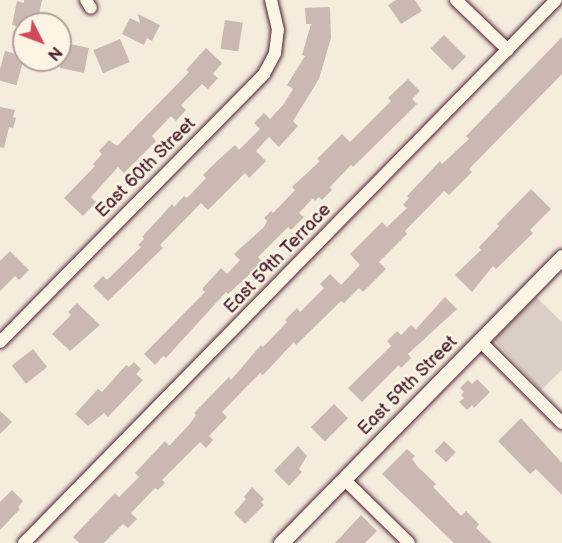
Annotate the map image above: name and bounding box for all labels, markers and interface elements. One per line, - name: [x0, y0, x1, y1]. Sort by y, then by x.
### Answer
- north arrow: [12, 12, 72, 72]
- text: N: [43, 42, 65, 64]
- street label: East 60th Street: [91, 113, 201, 223]
- street label: East 59th Terrace: [220, 199, 336, 319]
- street label: East 59th Street: [354, 332, 462, 440]

